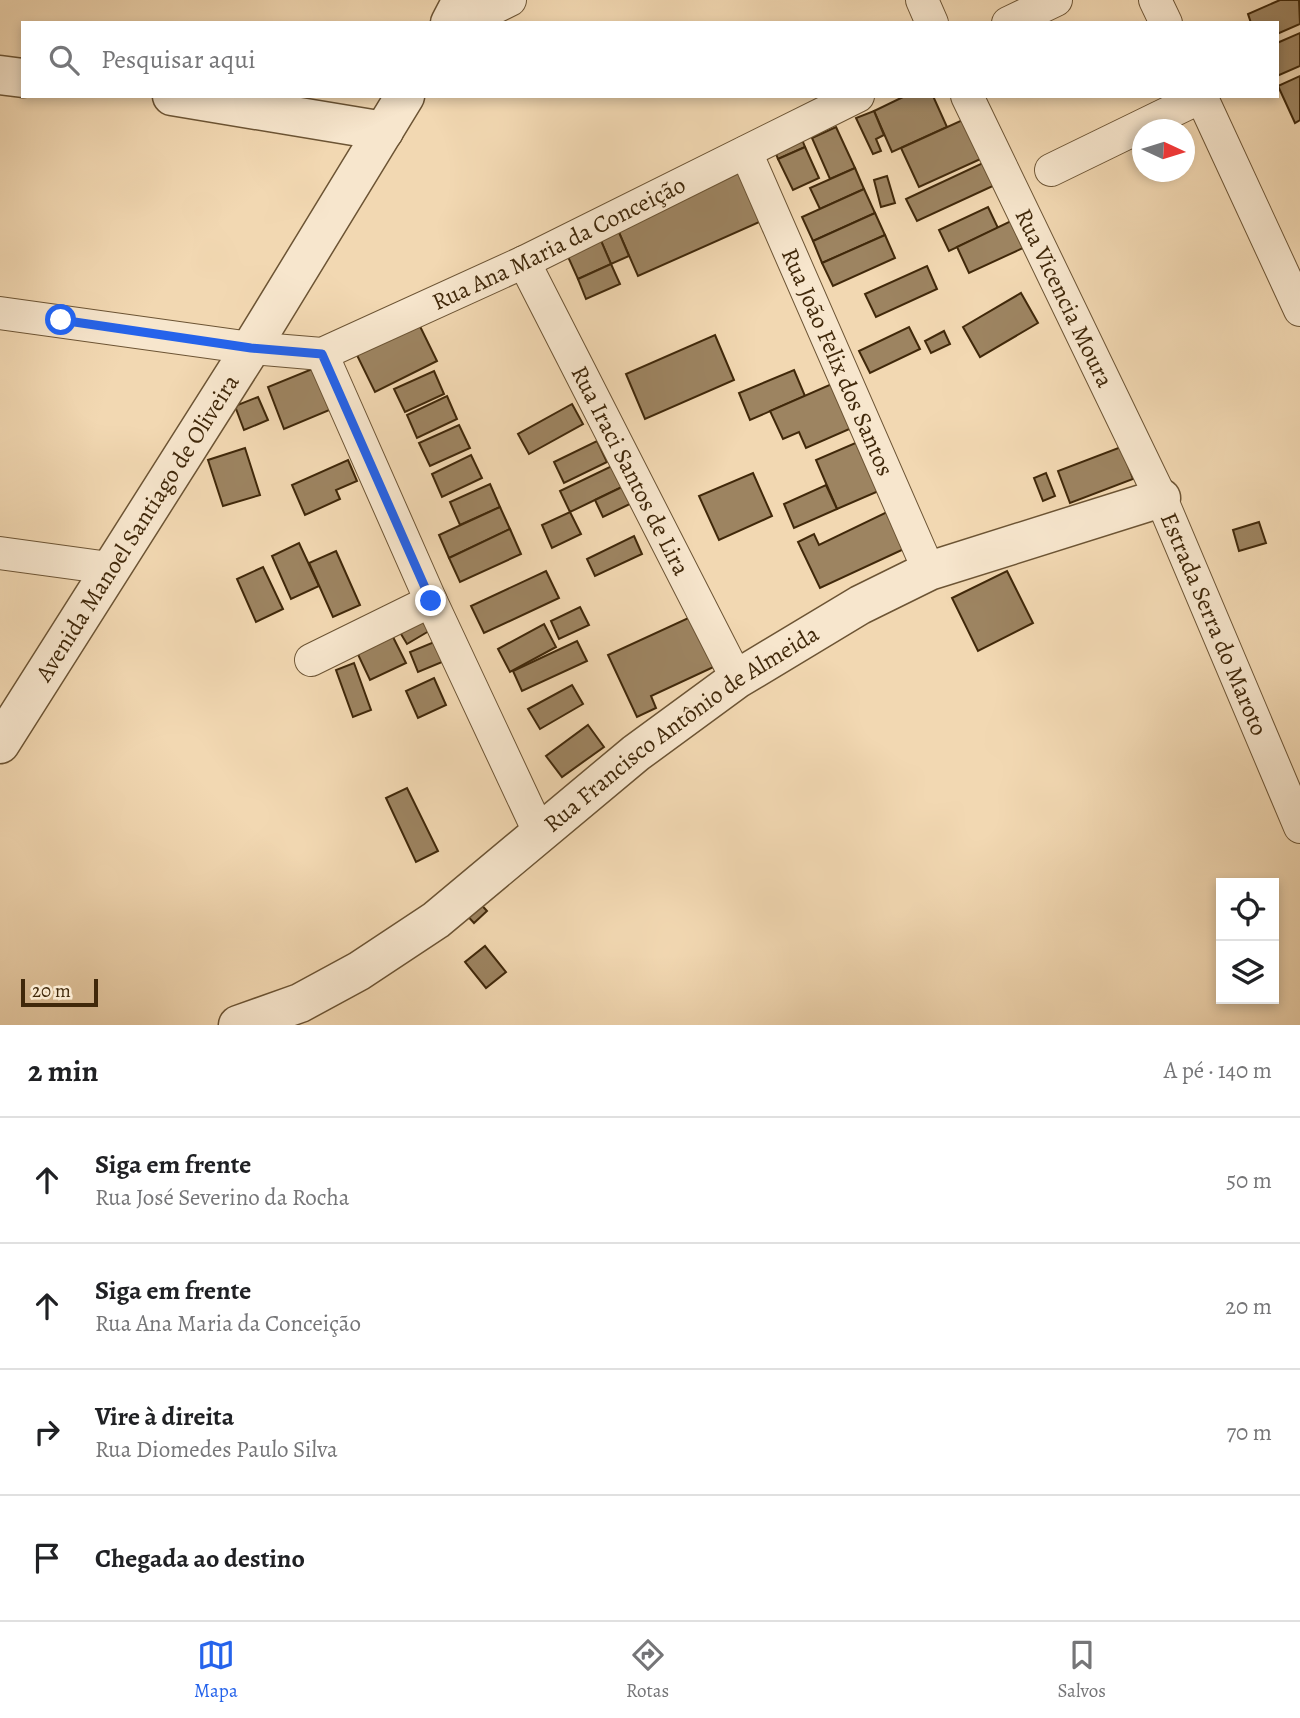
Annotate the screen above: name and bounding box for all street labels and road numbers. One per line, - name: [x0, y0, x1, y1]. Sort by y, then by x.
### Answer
- street label: Rua Ana Maria da Conceição: [427, 168, 691, 318]
- street label: Rua Vicencia Moura: [1008, 203, 1121, 393]
- street label: Rua João Felix dos Santos: [774, 243, 902, 481]
- street label: Rua Iraci Santos de Lira: [564, 360, 698, 582]
- street label: Avenida Manoel Santiago de Oliveira: [27, 367, 247, 688]
- street label: Estrada Serra do Maroto: [1153, 507, 1276, 740]
- street label: Rua Francisco Antônio de Almeida: [537, 617, 826, 839]

